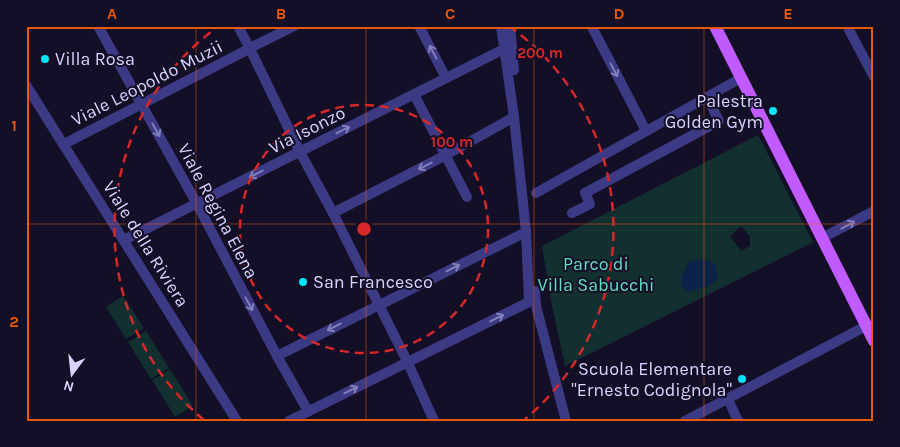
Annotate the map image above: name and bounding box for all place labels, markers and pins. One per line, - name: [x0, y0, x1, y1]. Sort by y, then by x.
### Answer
- place label: Villa Rosa: [55, 48, 135, 70]
- marker: Villa Rosa: [39, 53, 51, 65]
- place label: Palestra Golden Gym: [665, 90, 763, 133]
- marker: Palestra Golden Gym: [767, 105, 779, 117]
- centre of rings: [355, 220, 373, 238]
- place label: San Francesco: [313, 271, 433, 293]
- marker: San Francesco: [297, 276, 309, 288]
- place label: Scuola Elementare "Ernesto Codignola": [571, 358, 732, 401]
- marker: Scuola Elementare "Ernesto Codignola": [736, 373, 748, 385]

